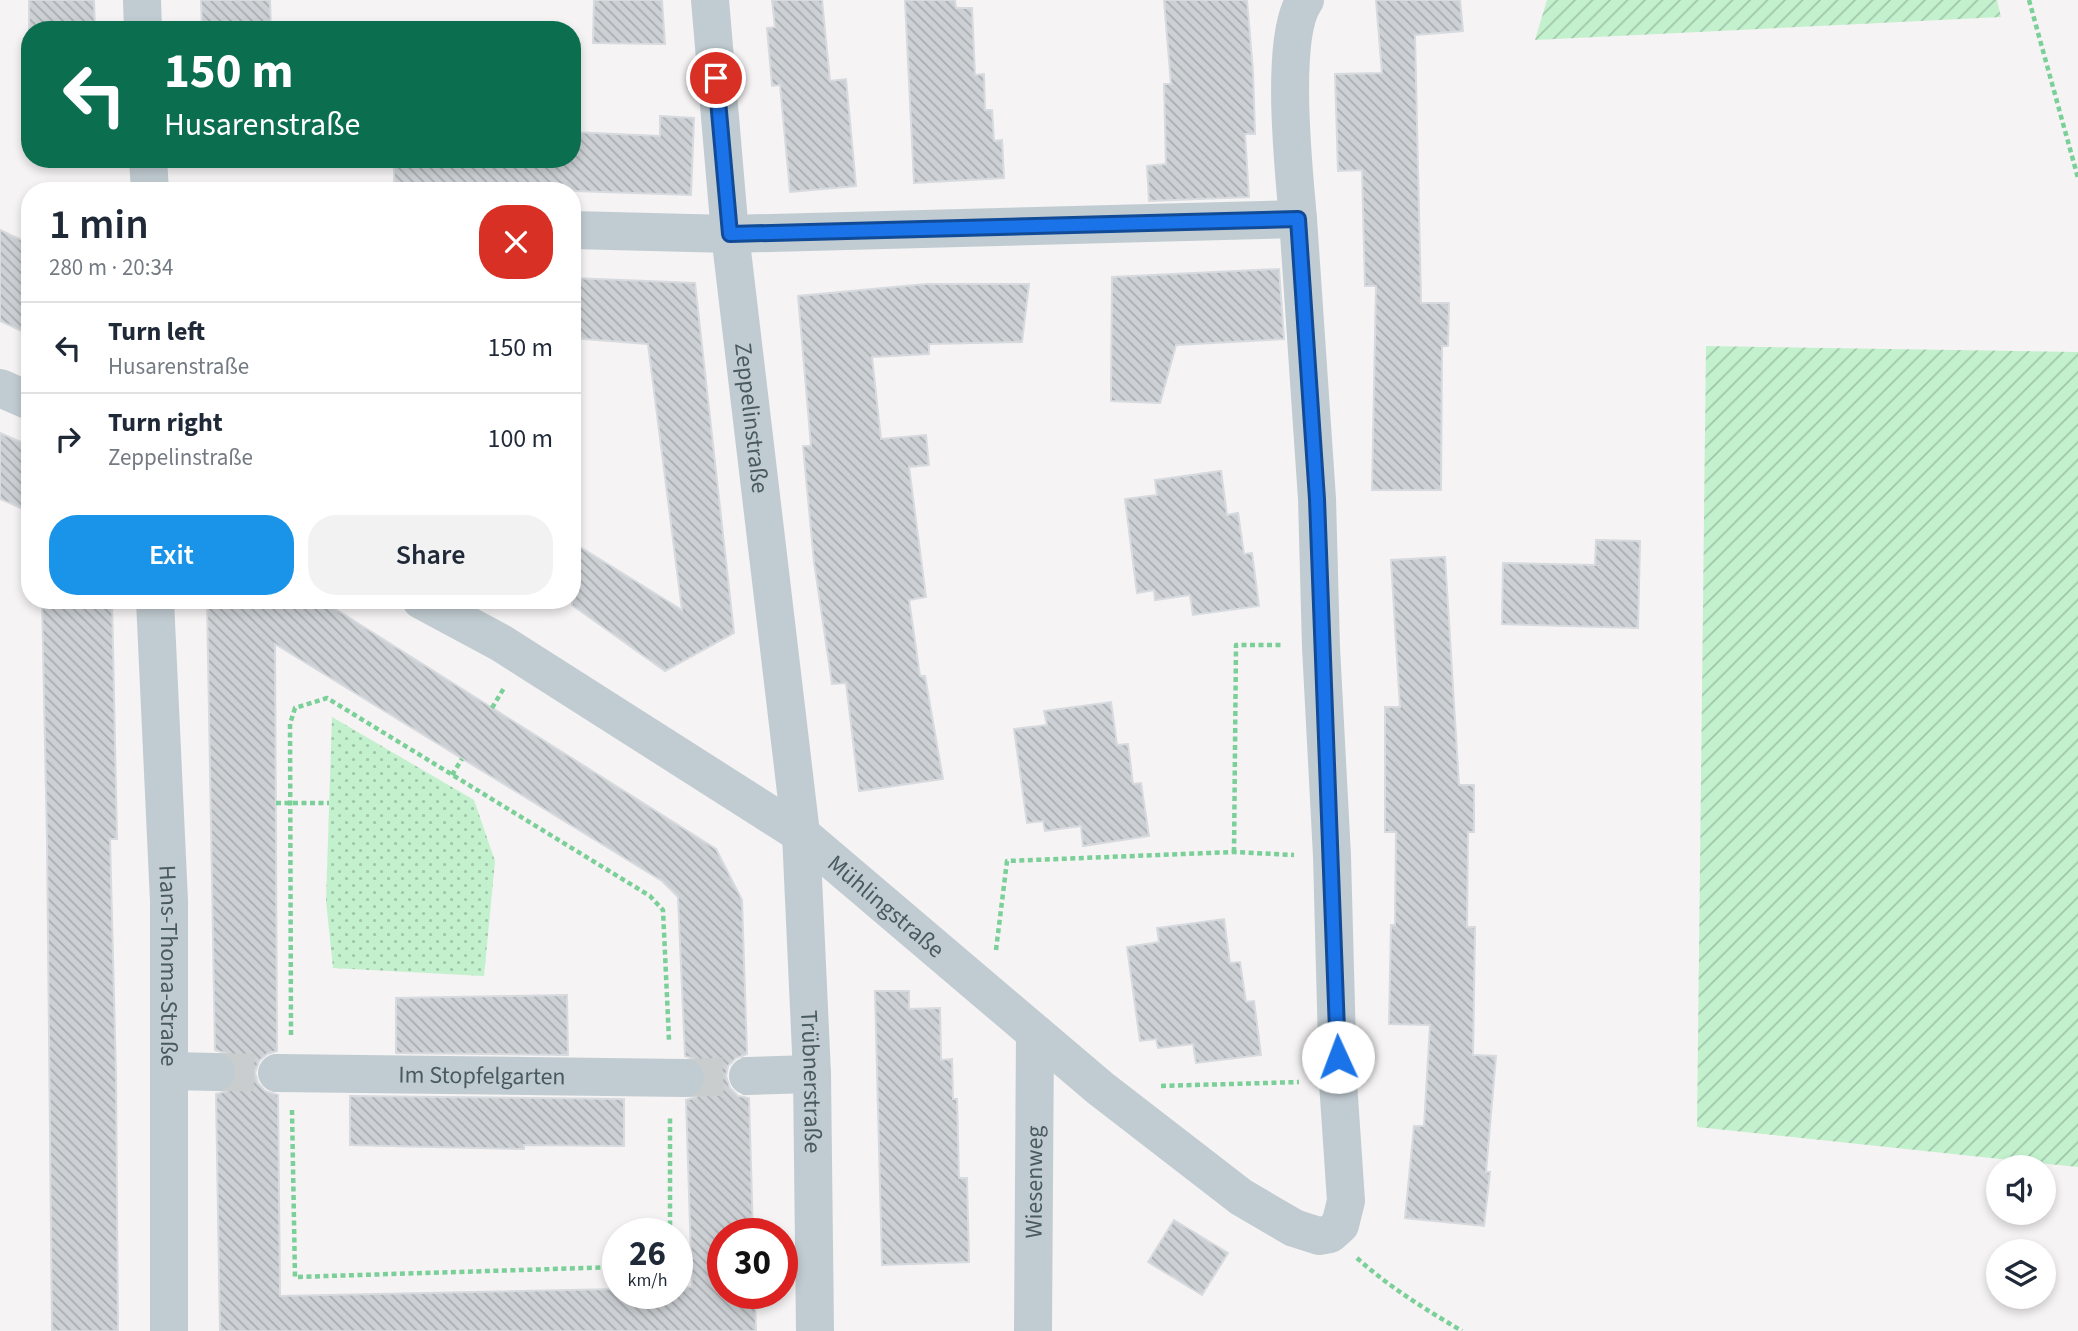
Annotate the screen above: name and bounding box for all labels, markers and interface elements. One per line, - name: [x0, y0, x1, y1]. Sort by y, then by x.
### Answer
- text: 150 m: [164, 37, 293, 107]
- pin: [686, 48, 746, 108]
- icon: left: [49, 49, 140, 140]
- icon: arrive: [697, 59, 735, 97]
- text: Husarenstraße: [164, 102, 360, 148]
- text: 1 min: [49, 195, 149, 255]
- button: close: [479, 205, 553, 279]
- text: 280 m · 20:34: [49, 251, 173, 284]
- text: Turn left: [108, 313, 205, 350]
- icon: left: [49, 329, 87, 367]
- text: 150 m: [487, 329, 553, 366]
- street label: Zeppelinstraße: [725, 341, 778, 495]
- text: Husarenstraße: [108, 350, 249, 383]
- text: Turn right: [108, 404, 223, 441]
- icon: right: [49, 420, 87, 458]
- text: 100 m: [487, 420, 553, 457]
- text: Zeppelinstraße: [108, 441, 253, 474]
- button: Exit: [49, 515, 294, 595]
- button: Share: [308, 515, 553, 595]
- street label: Mühlingstraße: [820, 846, 952, 966]
- street label: Hans-Thoma-Straße: [150, 864, 187, 1066]
- street label: Trübnerstraße: [792, 1009, 830, 1153]
- position arrow: [1301, 1020, 1375, 1094]
- street label: Im Stopfelgarten: [398, 1057, 566, 1094]
- street label: Wiesenweg: [1016, 1126, 1052, 1238]
- map controls: [1986, 1155, 2056, 1309]
- button: sound: [1986, 1155, 2056, 1225]
- speed limit sign: 30: [707, 1218, 798, 1309]
- text: 26: [629, 1229, 666, 1279]
- button: layers: [1986, 1239, 2056, 1309]
- text: km/h: [628, 1268, 667, 1293]

